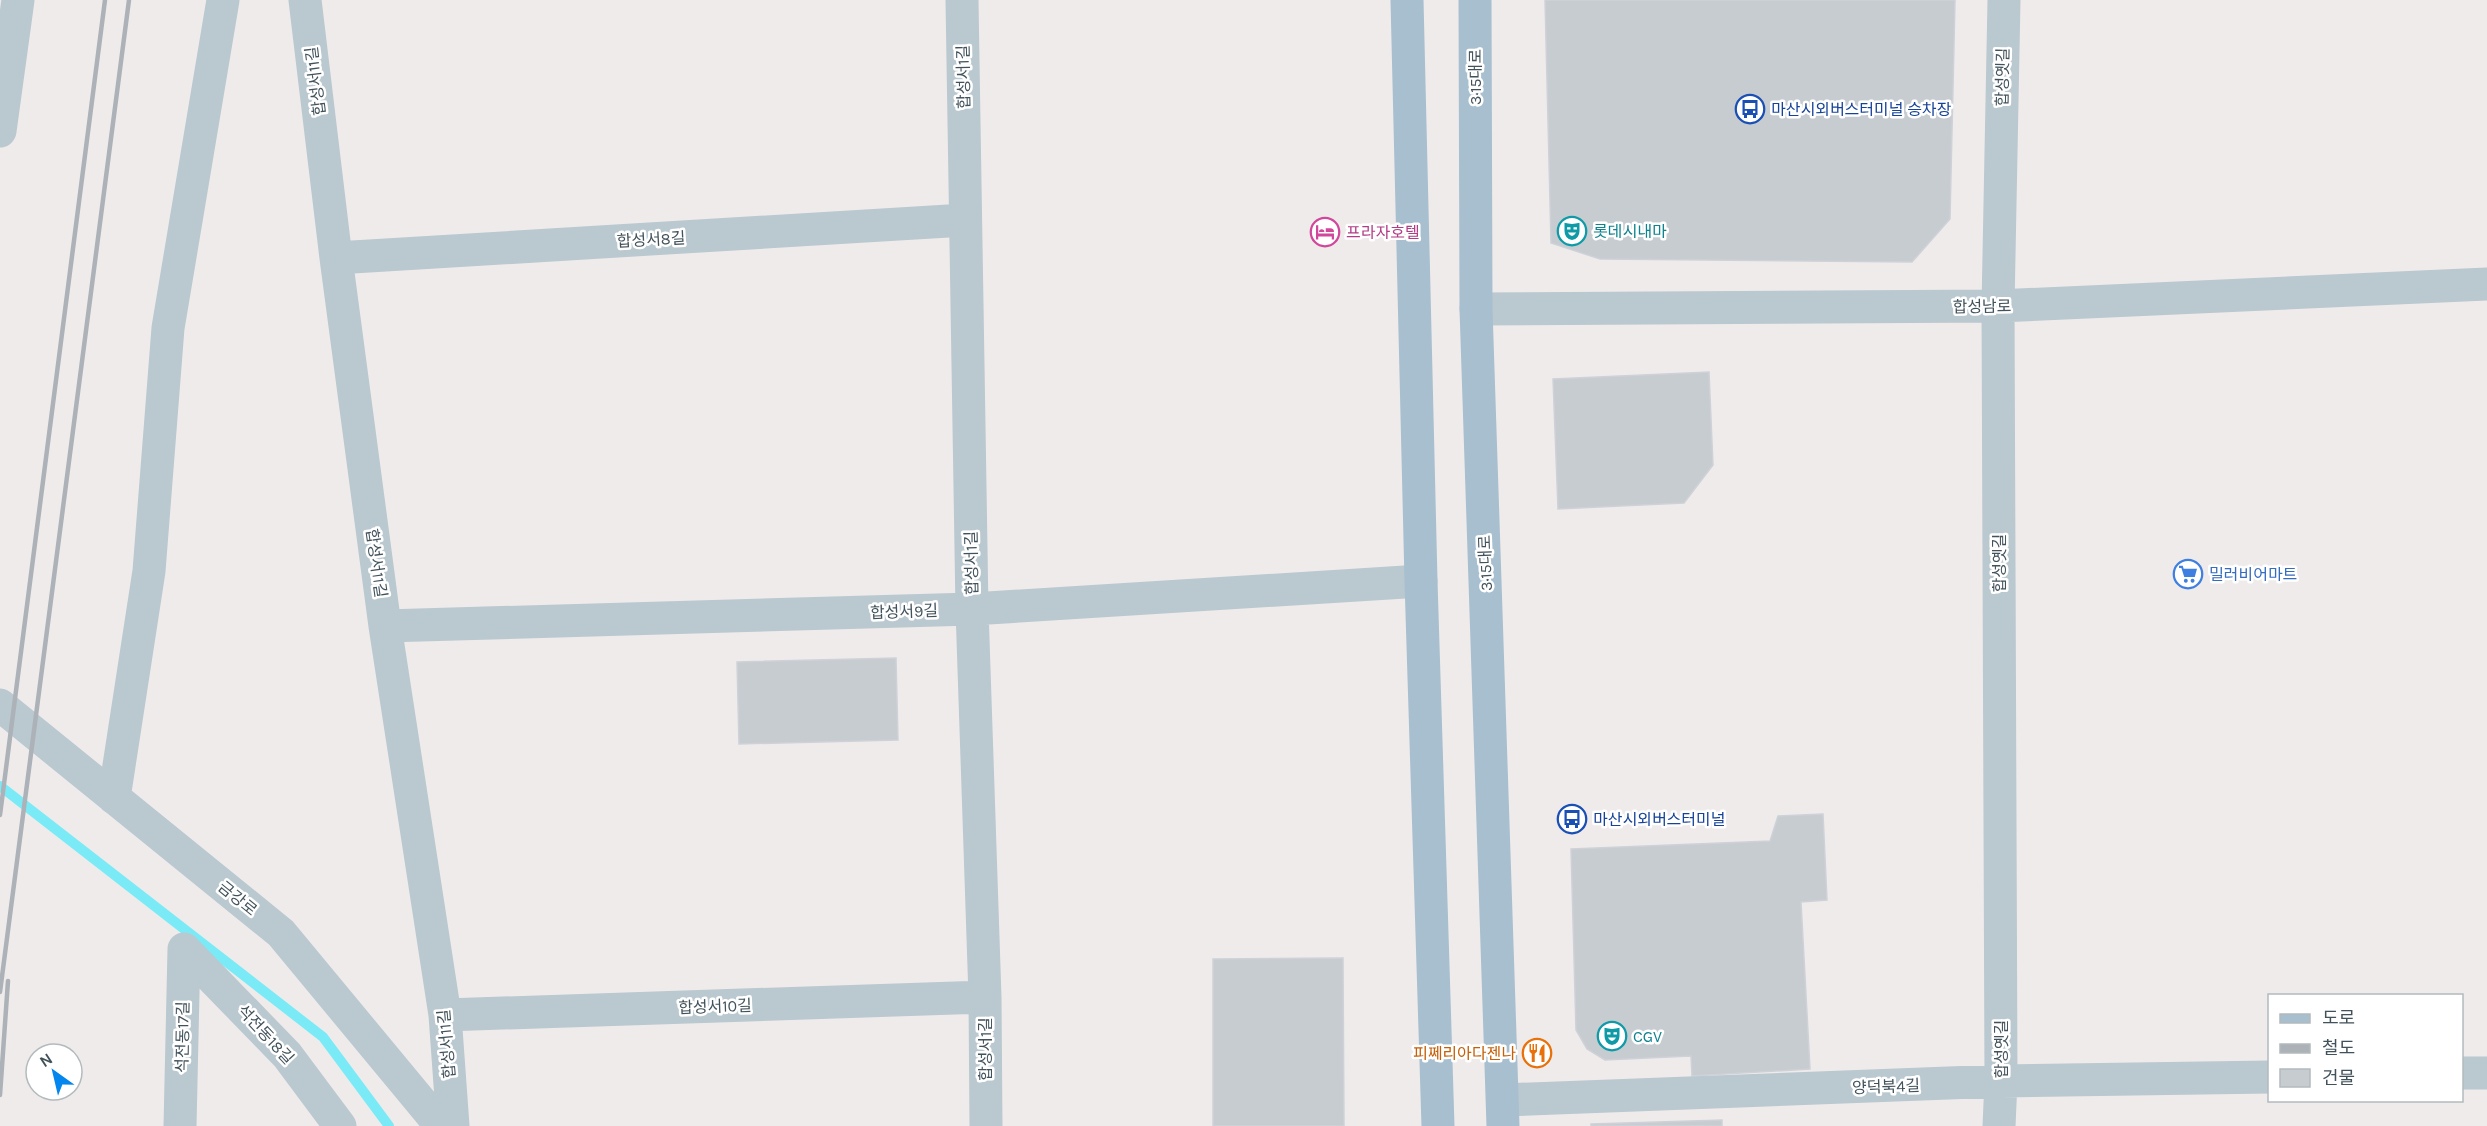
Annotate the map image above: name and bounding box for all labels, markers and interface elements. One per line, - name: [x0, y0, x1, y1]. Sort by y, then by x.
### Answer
- street label: 합성서11길: [302, 45, 329, 117]
- street label: 합성서1길: [953, 45, 974, 109]
- street label: 합성옛길: [1992, 47, 2013, 107]
- street label: 3·15대로: [1466, 49, 1485, 105]
- bus stop icon: 마산시외버스터미널 승차장: [1734, 93, 1766, 125]
- place label: 마산시외버스터미널 승차장: [1771, 100, 1952, 119]
- theatre icon: 롯데시내마: [1556, 215, 1588, 247]
- hotel icon: 프라자호텔: [1309, 216, 1341, 248]
- place label: 롯데시내마: [1593, 222, 1667, 241]
- place label: 프라자호텔: [1346, 223, 1420, 242]
- street label: 합성서8길: [616, 228, 686, 251]
- street label: 합성남로: [1952, 296, 2012, 317]
- street label: 합성서11길: [362, 527, 391, 599]
- street label: 합성서1길: [961, 531, 982, 595]
- street label: 3·15대로: [1475, 534, 1496, 591]
- street label: 합성옛길: [1990, 534, 2009, 592]
- supermarket icon: 밀러비어마트: [2172, 558, 2204, 590]
- place label: 밀러비어마트: [2209, 565, 2297, 584]
- street label: 합성서9길: [870, 601, 938, 622]
- bus stop icon: 마산시외버스터미널: [1556, 803, 1588, 835]
- place label: 마산시외버스터미널: [1593, 810, 1725, 829]
- street label: 금강로: [215, 877, 261, 920]
- legend: [2268, 994, 2463, 1102]
- street label: 합성서10길: [678, 996, 752, 1017]
- street label: 석전동17길: [172, 1001, 193, 1073]
- street label: 석전동18길: [233, 1001, 298, 1068]
- text: 도로: [2322, 1007, 2355, 1029]
- street label: 합성서11길: [434, 1009, 459, 1079]
- street label: 합성서1길: [976, 1017, 995, 1081]
- theatre icon: CGV: [1596, 1020, 1628, 1052]
- street label: 합성옛길: [1992, 1020, 2011, 1078]
- place label: CGV: [1633, 1027, 1662, 1046]
- restaurant icon: 피쩨리아다젠나: [1521, 1037, 1553, 1069]
- text: 철도: [2322, 1037, 2355, 1059]
- north arrow: [24, 1042, 84, 1102]
- place label: 피쩨리아다젠나: [1413, 1044, 1516, 1063]
- text: N: [36, 1049, 56, 1071]
- text: 건물: [2322, 1067, 2355, 1089]
- street label: 양덕북4길: [1852, 1076, 1920, 1097]

